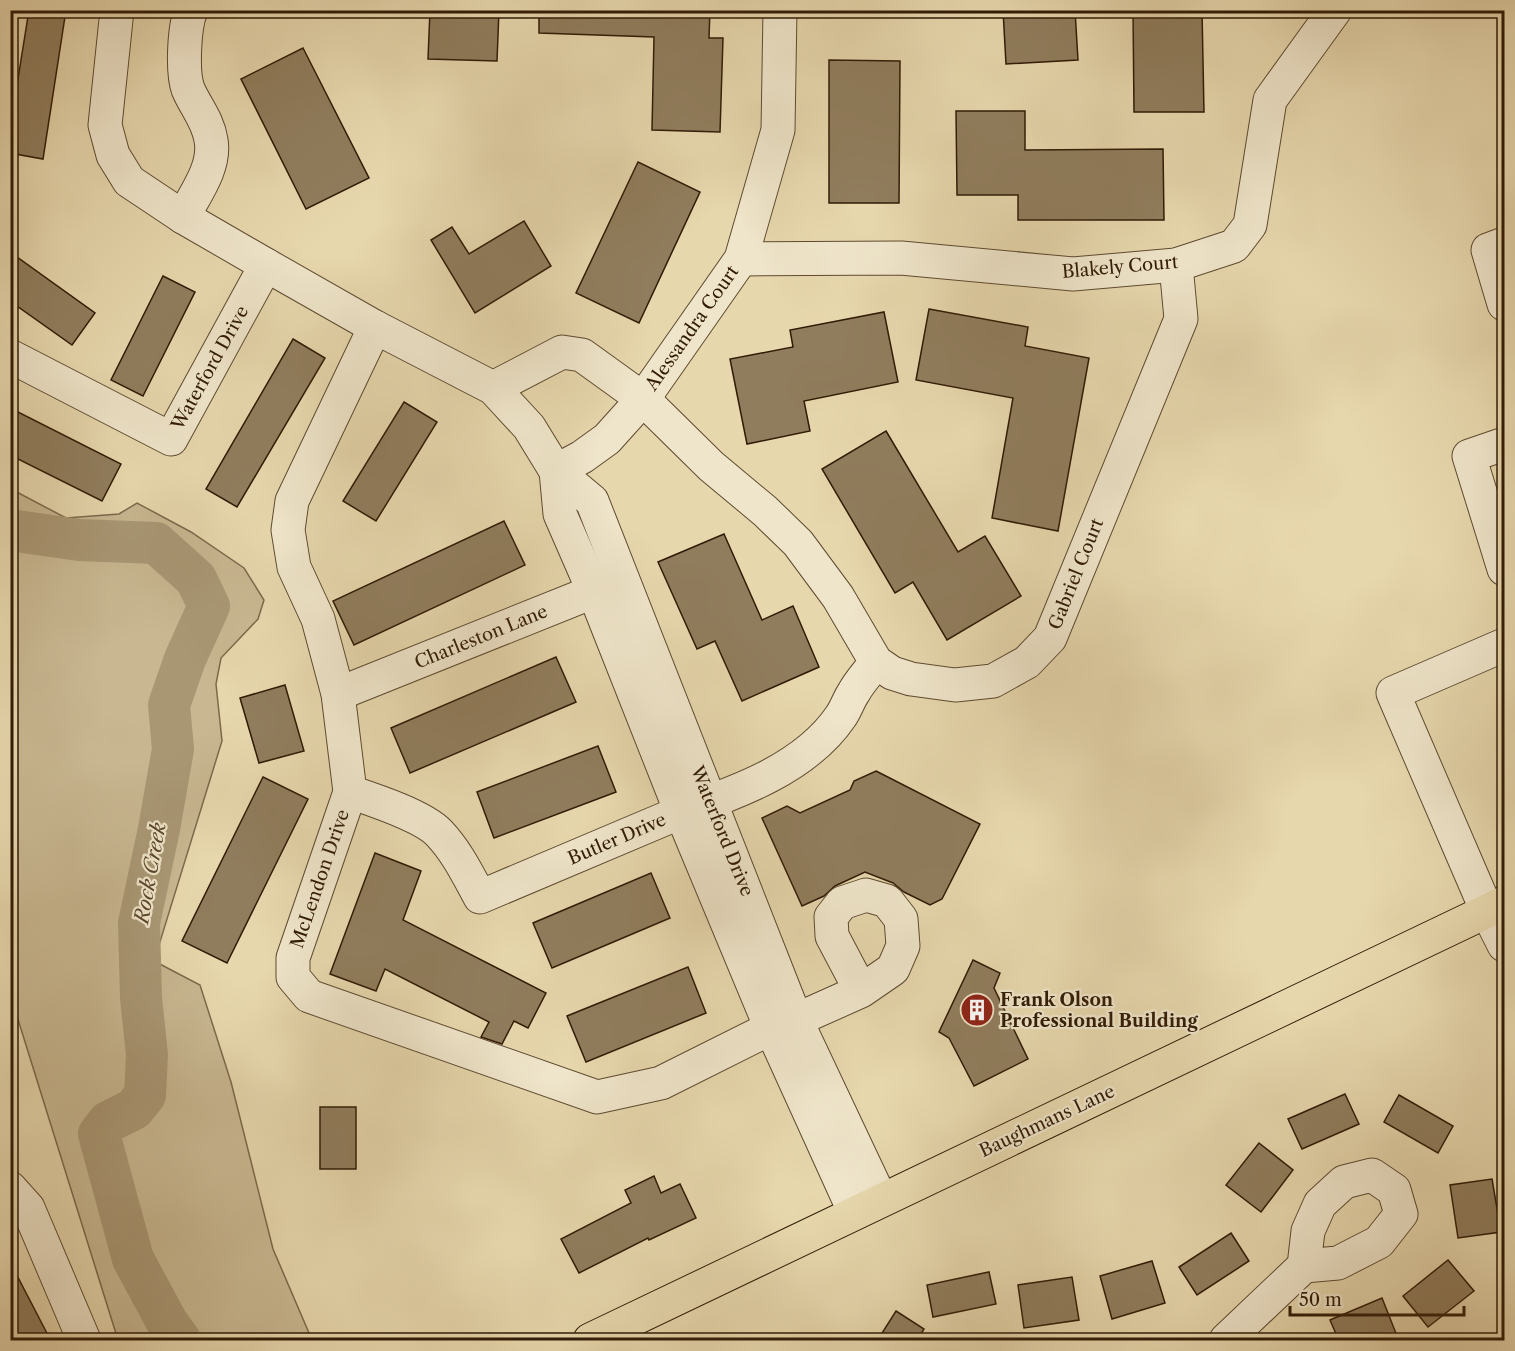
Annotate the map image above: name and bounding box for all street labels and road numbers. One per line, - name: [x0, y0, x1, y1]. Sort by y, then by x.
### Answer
- street label: Blakely Court: [1061, 251, 1180, 283]
- street label: Alessandra Court: [640, 261, 744, 396]
- street label: Waterford Drive: [166, 302, 253, 435]
- street label: Gabriel Court: [1044, 515, 1109, 633]
- street label: Charleston Lane: [411, 600, 551, 674]
- street label: Waterford Drive: [685, 762, 758, 899]
- street label: McLendon Drive: [286, 807, 354, 951]
- street label: Butler Drive: [565, 809, 669, 869]
- street label: Baughmans Lane: [976, 1080, 1118, 1162]

